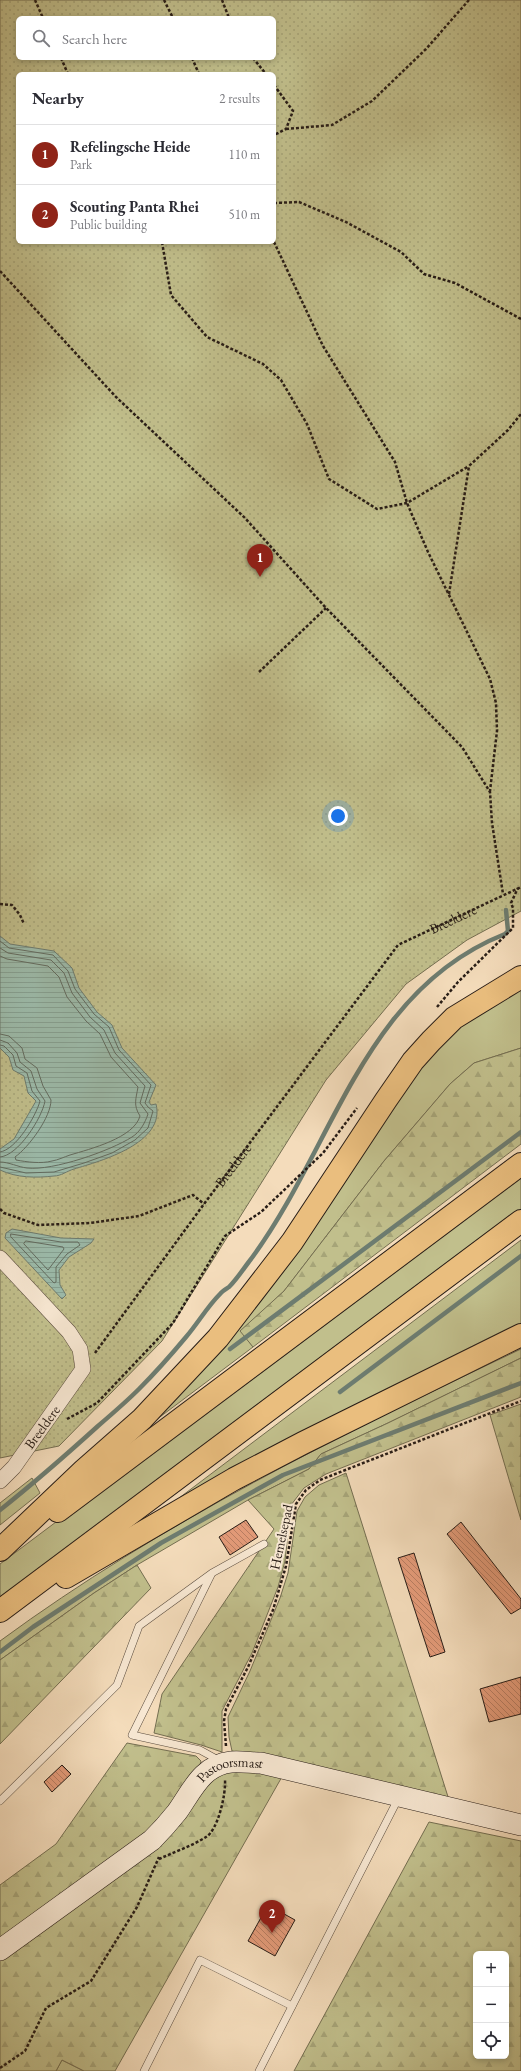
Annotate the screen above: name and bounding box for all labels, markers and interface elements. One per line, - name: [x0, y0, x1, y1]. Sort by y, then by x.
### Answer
- search box: [16, 16, 276, 60]
- icon: search: [30, 27, 52, 49]
- text: Search here: [62, 29, 127, 48]
- text: Nearby: [32, 87, 84, 109]
- text: 2 results: [219, 90, 260, 107]
- text: Refelingsche Heide: [70, 137, 190, 156]
- text: 1: [42, 146, 48, 163]
- text: 110 m: [229, 146, 260, 163]
- text: Park: [70, 156, 92, 173]
- text: Scouting Panta Rhei: [70, 197, 199, 216]
- text: 2: [42, 206, 48, 223]
- text: 510 m: [229, 206, 260, 223]
- text: Public building: [70, 216, 147, 233]
- pin: 1: [247, 544, 273, 577]
- your location: [328, 806, 348, 826]
- street label: Breeldere: [427, 900, 480, 938]
- street label: Breeldere: [211, 1140, 255, 1191]
- street label: Breeldere: [20, 1401, 64, 1452]
- street label: Hemelsepad: [265, 1502, 297, 1571]
- street label: Pastoorsmast: [192, 1753, 266, 1786]
- pin: 2: [259, 1900, 285, 1933]
- map controls: [473, 1951, 509, 2059]
- button: +: [473, 1951, 509, 1987]
- button: −: [473, 1987, 509, 2023]
- button: locate: [473, 2023, 509, 2059]

